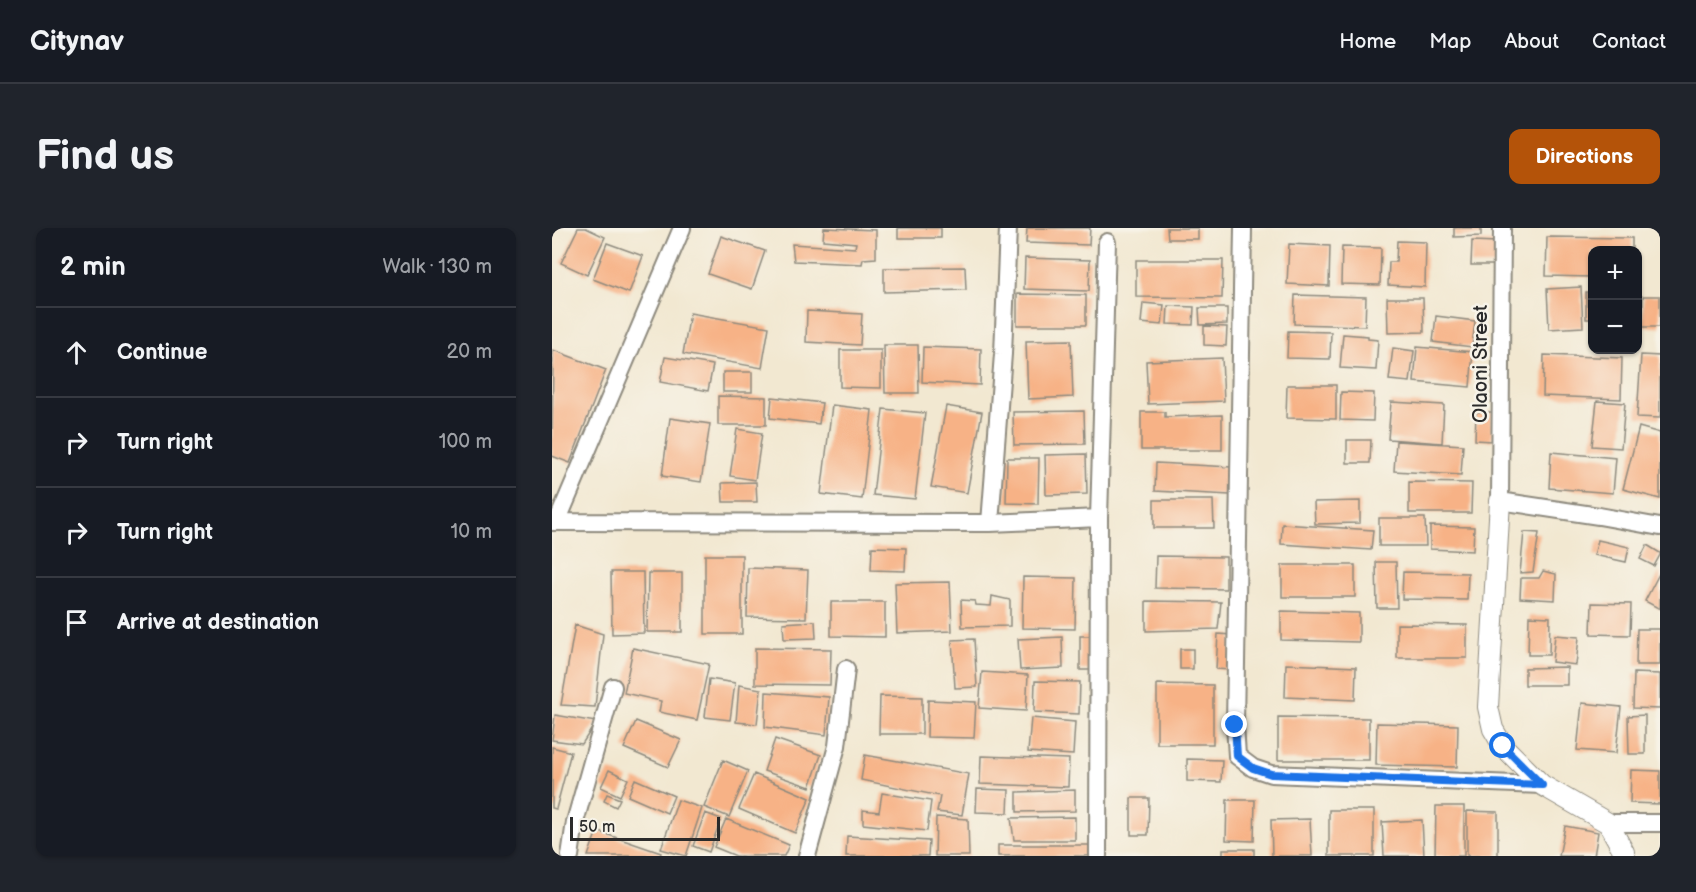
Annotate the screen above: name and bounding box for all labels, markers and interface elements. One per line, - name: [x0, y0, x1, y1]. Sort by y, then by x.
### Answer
- text: Citynav: [30, 25, 124, 58]
- text: Home: [1339, 29, 1396, 54]
- text: Map: [1429, 29, 1471, 54]
- text: About: [1504, 29, 1559, 54]
- text: Contact: [1592, 29, 1666, 54]
- button: Directions: [1509, 129, 1660, 184]
- text: Find us: [36, 131, 174, 182]
- map controls: [1588, 246, 1642, 354]
- button: +: [1588, 246, 1642, 300]
- text: 2 min: [60, 252, 126, 283]
- text: Walk · 130 m: [383, 255, 492, 279]
- button: −: [1588, 300, 1642, 354]
- street label: Olaoni Street: [1469, 305, 1493, 423]
- icon: ahead: [60, 336, 93, 369]
- text: Continue: [117, 339, 207, 366]
- text: 20 m: [447, 340, 492, 364]
- icon: right: [60, 426, 93, 459]
- text: Turn right: [117, 429, 213, 456]
- text: 100 m: [439, 430, 492, 454]
- icon: right: [60, 516, 93, 549]
- text: Turn right: [117, 519, 213, 546]
- text: 10 m: [451, 520, 492, 544]
- icon: arrive: [60, 606, 93, 639]
- text: Arrive at destination: [117, 609, 319, 636]
- route end: [1221, 711, 1247, 737]
- route start: [1489, 732, 1515, 758]
- scale bar: [570, 814, 720, 842]
- text: 50 m: [579, 818, 615, 837]

